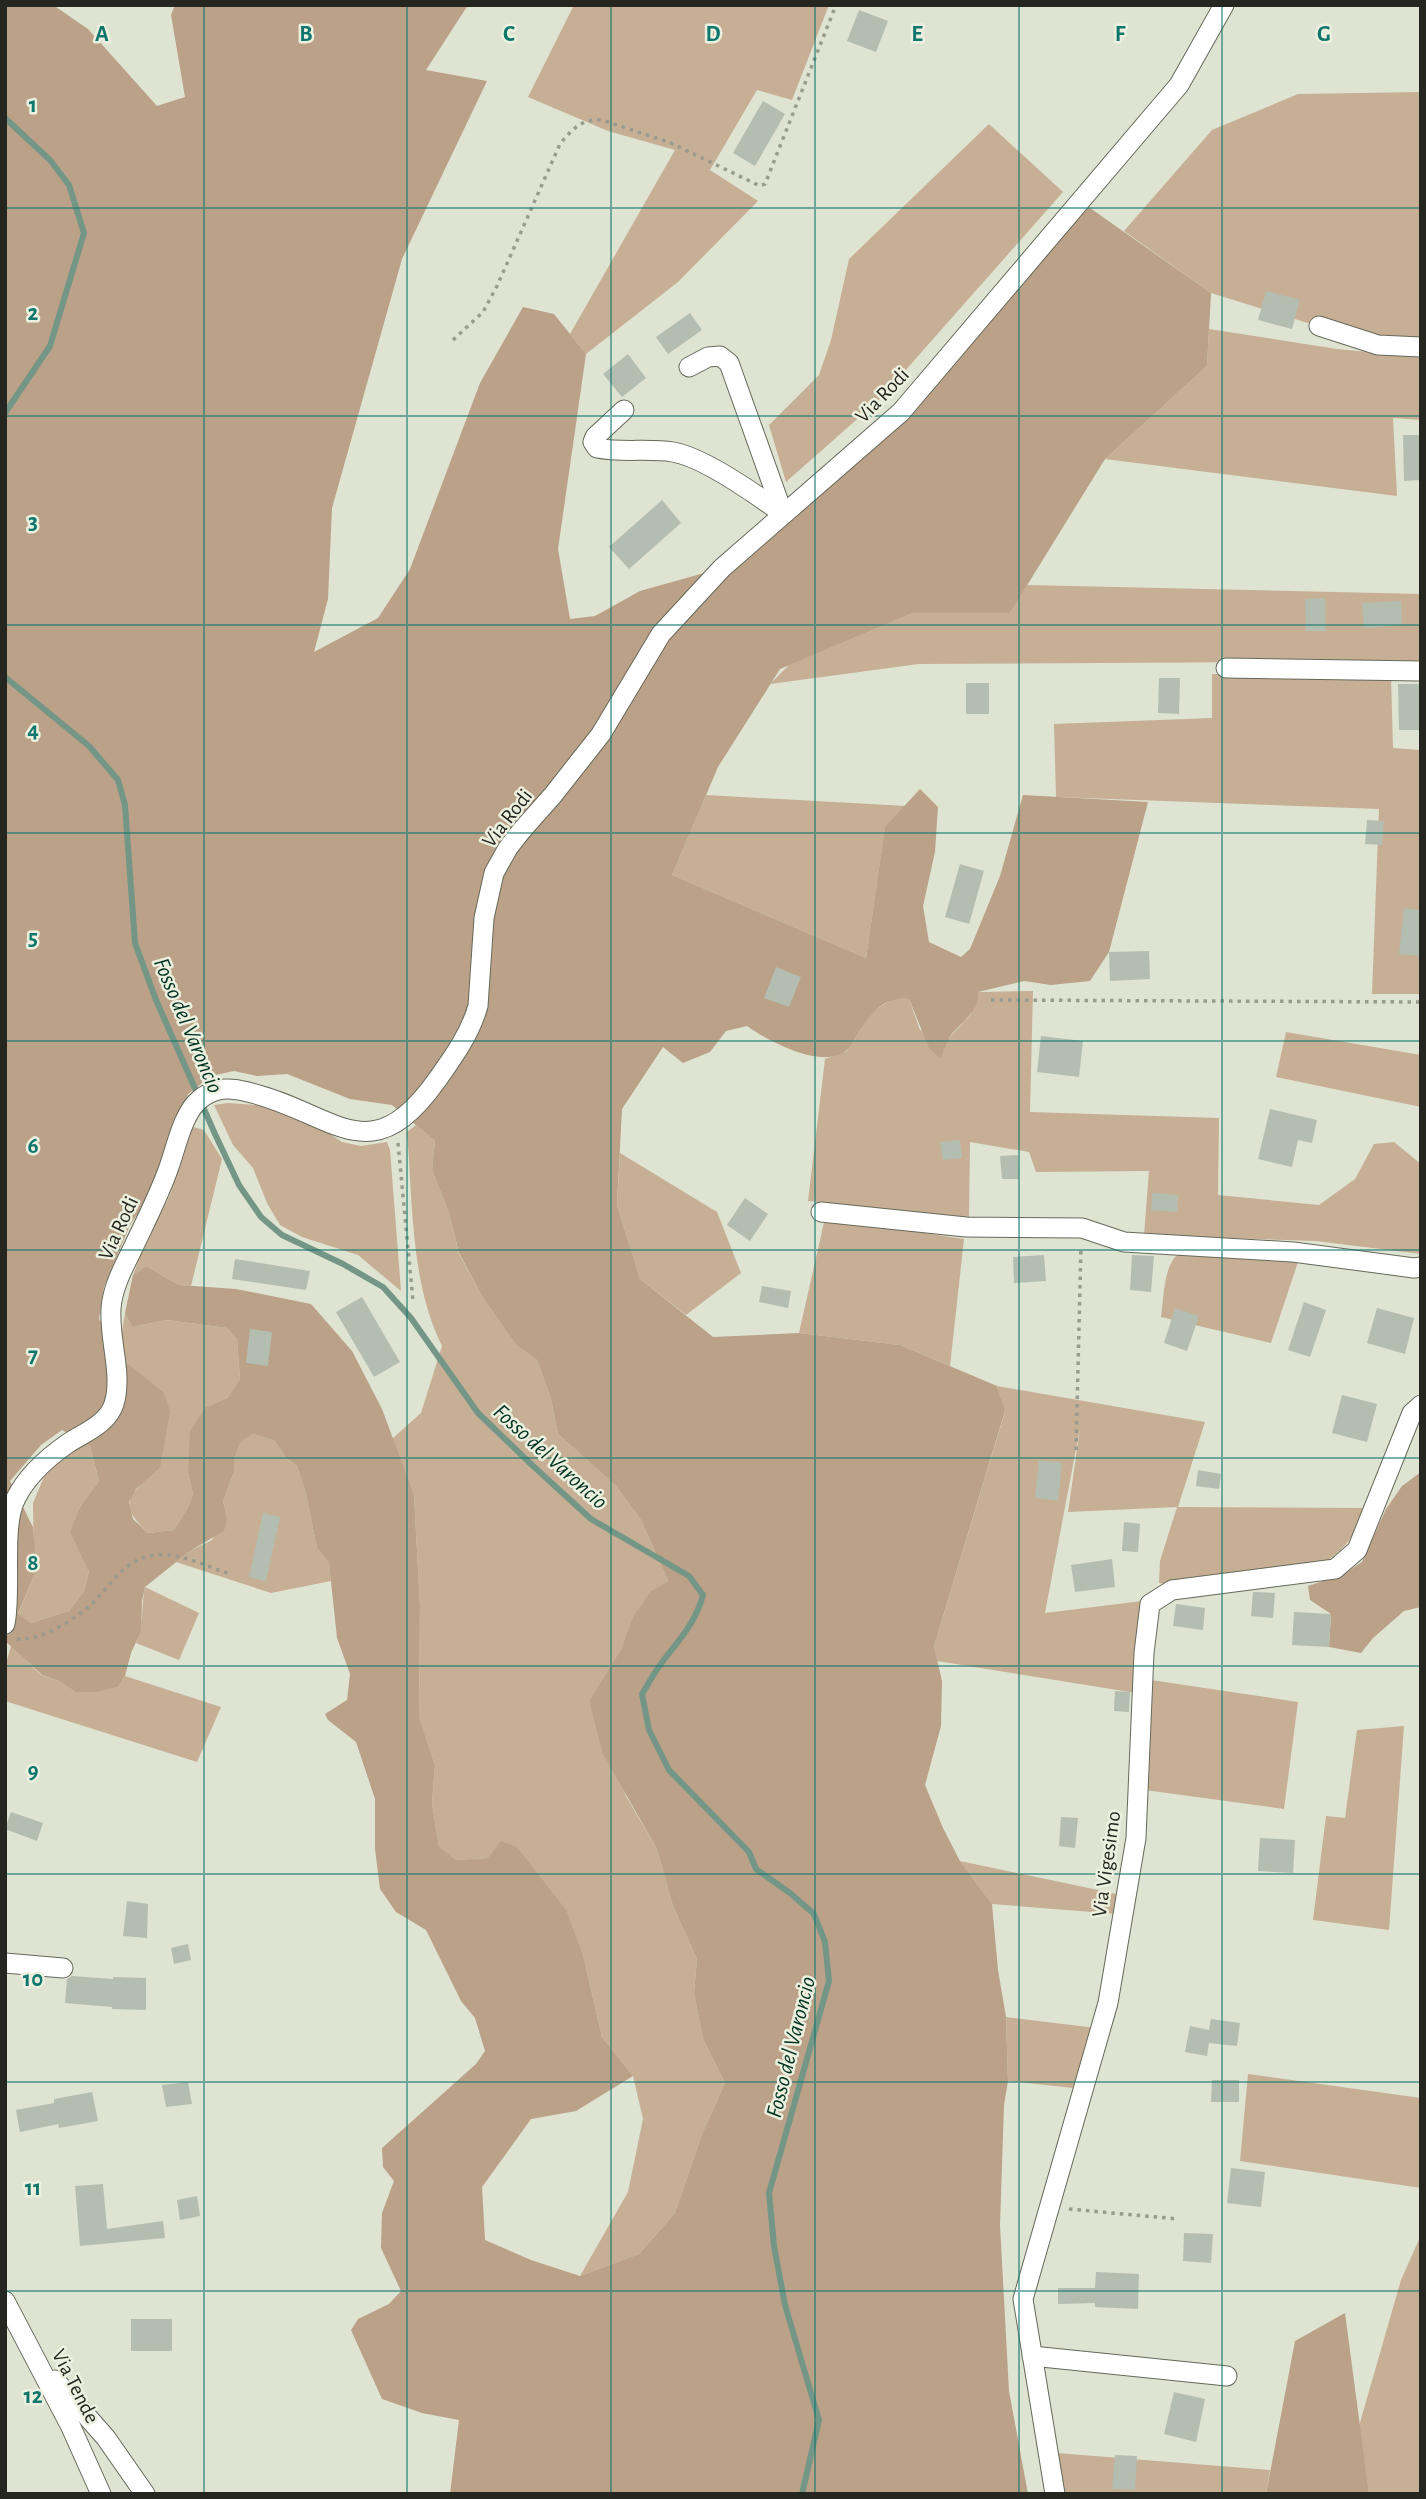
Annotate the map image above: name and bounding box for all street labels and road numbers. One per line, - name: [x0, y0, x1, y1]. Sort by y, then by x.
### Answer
- street label: Via Rodi: [851, 364, 913, 427]
- street label: Via Rodi: [478, 785, 536, 851]
- street label: Via Rodi: [95, 1193, 142, 1263]
- street label: Via Vigesimo: [1089, 1810, 1124, 1918]
- street label: Via Tende: [48, 2346, 103, 2427]

